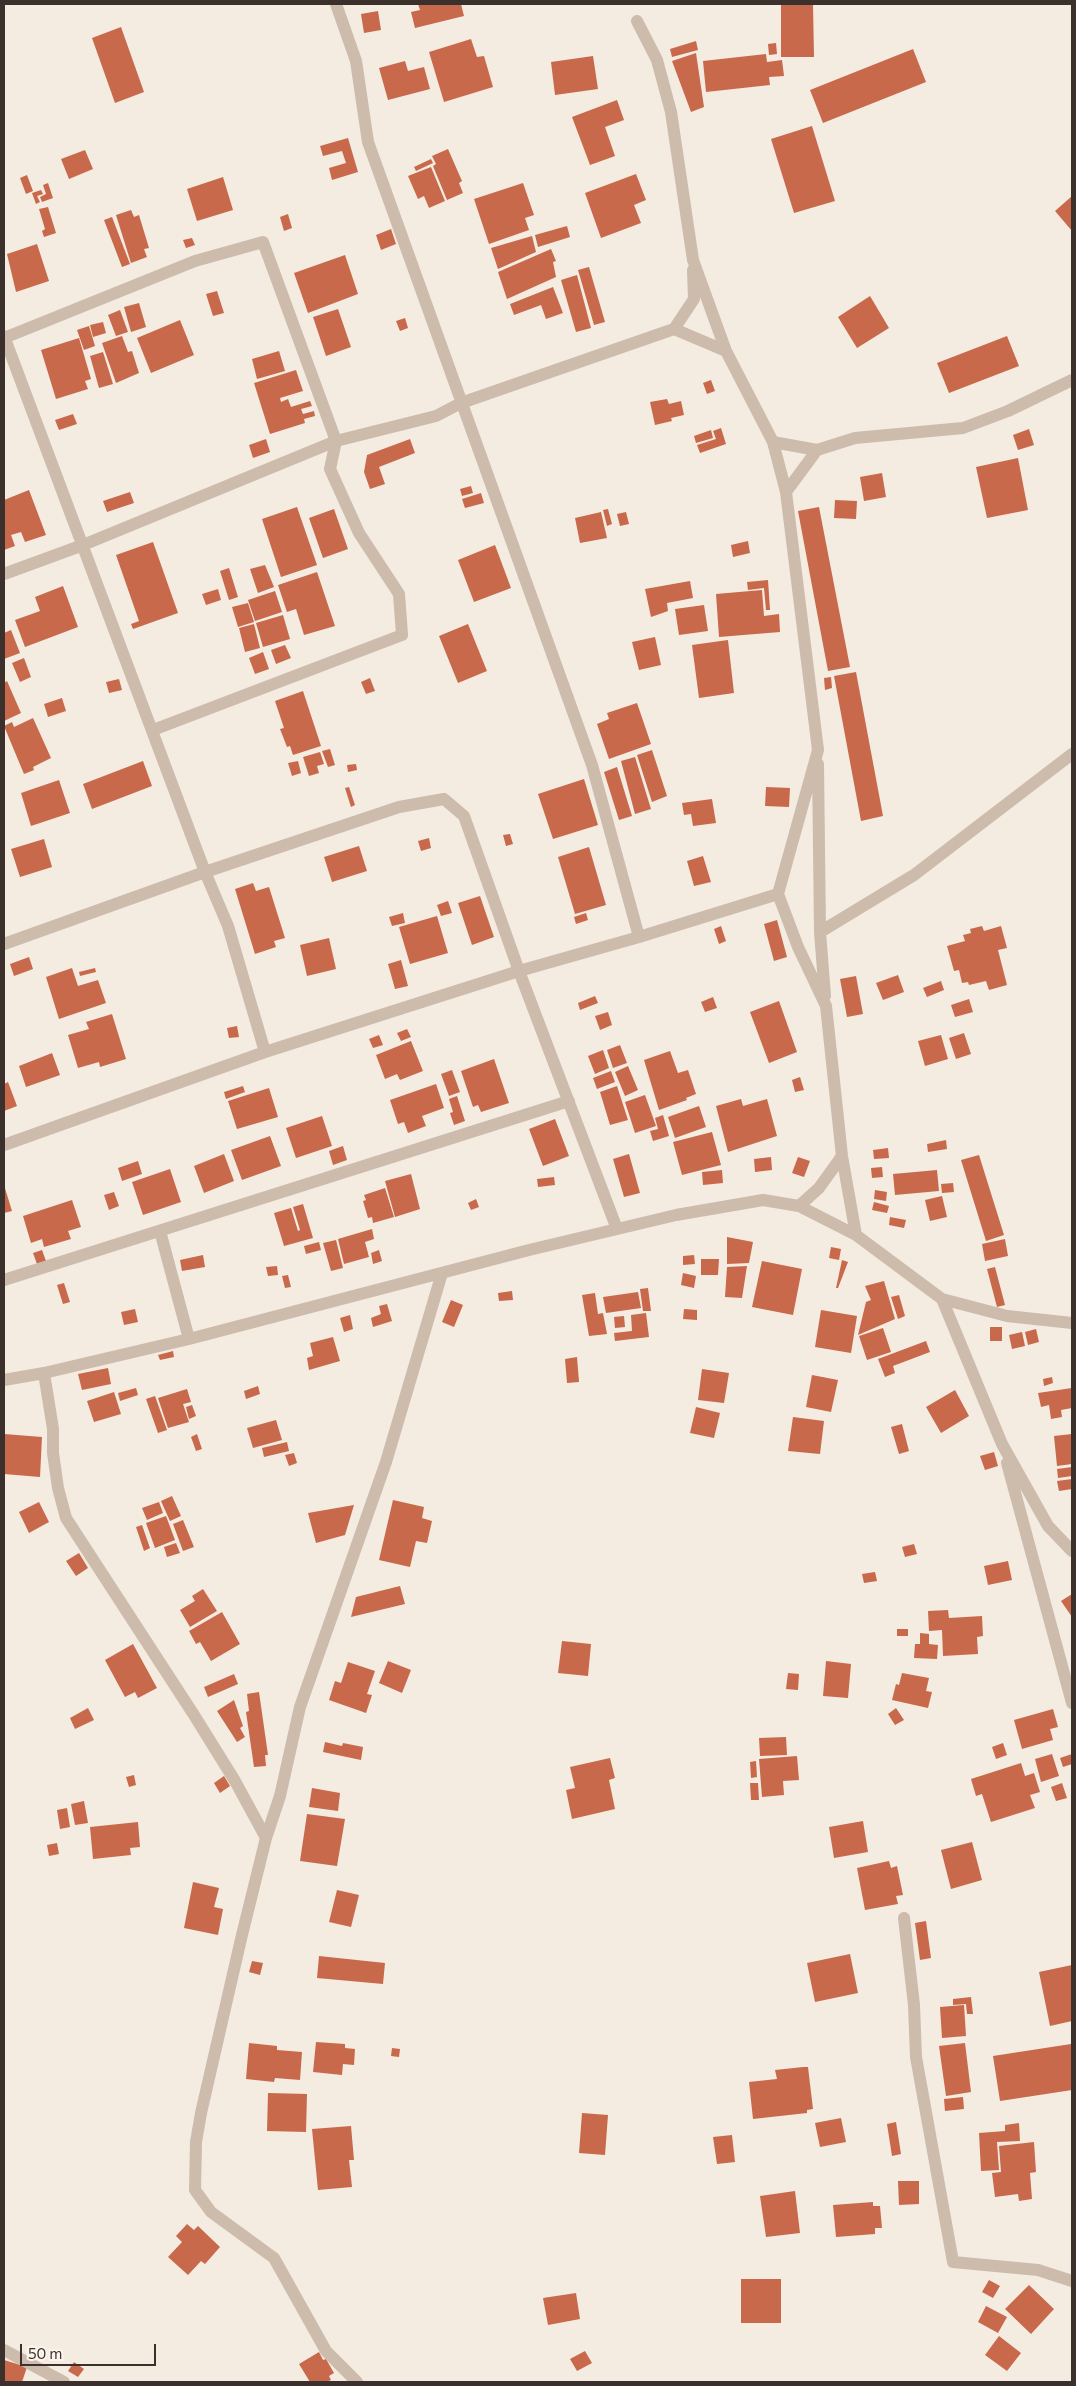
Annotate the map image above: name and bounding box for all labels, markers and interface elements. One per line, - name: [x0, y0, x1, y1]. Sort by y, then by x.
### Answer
- scale bar: [22, 2334, 159, 2366]
- text: 50 m: [28, 2344, 62, 2362]

